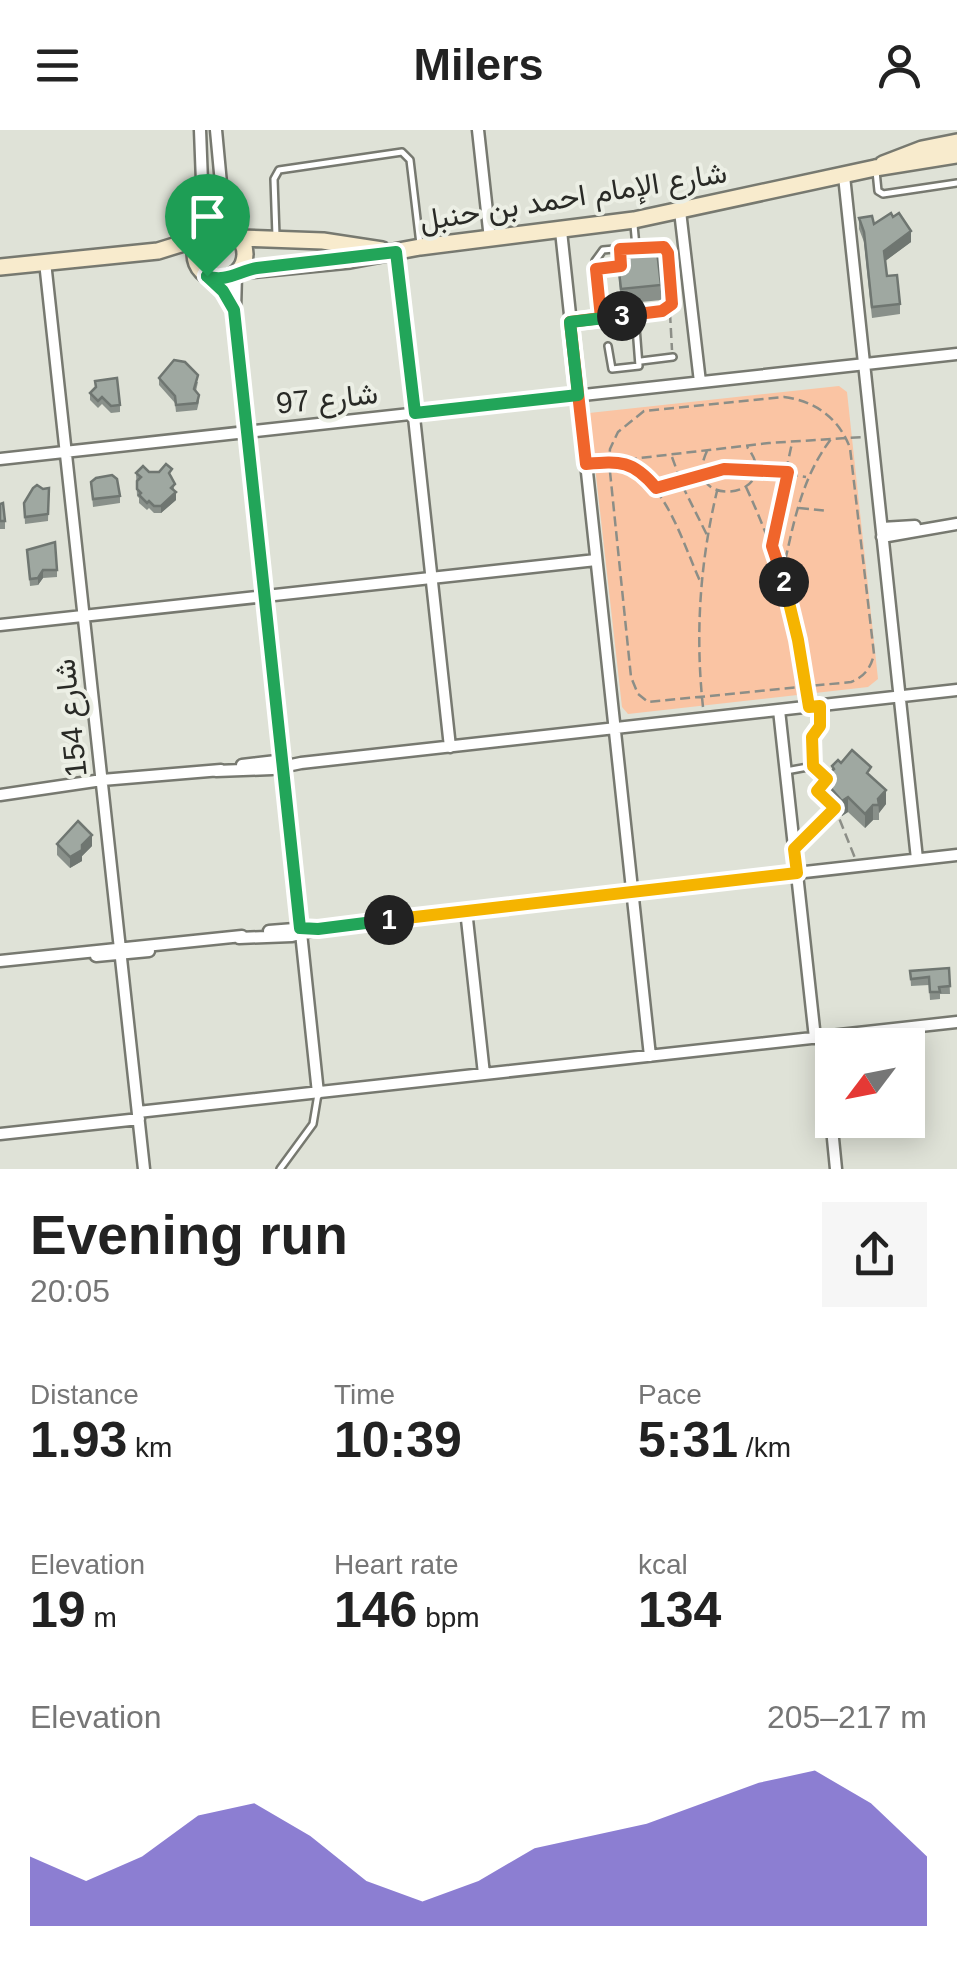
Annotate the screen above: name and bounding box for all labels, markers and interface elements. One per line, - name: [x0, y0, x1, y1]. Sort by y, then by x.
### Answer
- icon: menu: [30, 38, 85, 93]
- icon: person: [872, 38, 927, 93]
- text: Milers: [413, 39, 544, 90]
- street label: شارع الإمام احمد بن حنبل: [417, 155, 730, 241]
- pin: [165, 174, 250, 277]
- icon: arrive: [180, 189, 235, 244]
- pin: 3: [597, 291, 647, 341]
- text: 3: [614, 300, 630, 331]
- street label: شارع 97: [275, 376, 380, 424]
- pin: 2: [759, 557, 809, 607]
- text: 2: [776, 566, 792, 597]
- street label: شارع 154: [47, 657, 97, 779]
- pin: 1: [364, 895, 414, 945]
- text: 1: [381, 904, 397, 935]
- north arrow: [815, 1028, 925, 1138]
- map controls: [815, 1028, 925, 1138]
- button: share: [822, 1202, 927, 1307]
- text: Evening run: [30, 1204, 348, 1266]
- text: 20:05: [30, 1273, 110, 1309]
- text: Distance: [30, 1379, 139, 1410]
- text: Time: [334, 1379, 395, 1410]
- text: Pace: [638, 1379, 702, 1410]
- text: 1.93: [30, 1412, 127, 1468]
- text: 10:39: [334, 1412, 462, 1468]
- text: 5:31: [638, 1412, 738, 1468]
- text: km: [127, 1432, 172, 1463]
- text: /km: [738, 1432, 791, 1463]
- text: Elevation: [30, 1549, 145, 1580]
- text: Heart rate: [334, 1549, 459, 1580]
- text: kcal: [638, 1549, 688, 1580]
- text: 19: [30, 1582, 86, 1638]
- text: 146: [334, 1582, 417, 1638]
- text: 134: [638, 1582, 721, 1638]
- text: m: [86, 1602, 117, 1633]
- text: bpm: [417, 1602, 480, 1633]
- text: Elevation: [30, 1699, 162, 1735]
- text: 205–217 m: [767, 1699, 927, 1735]

